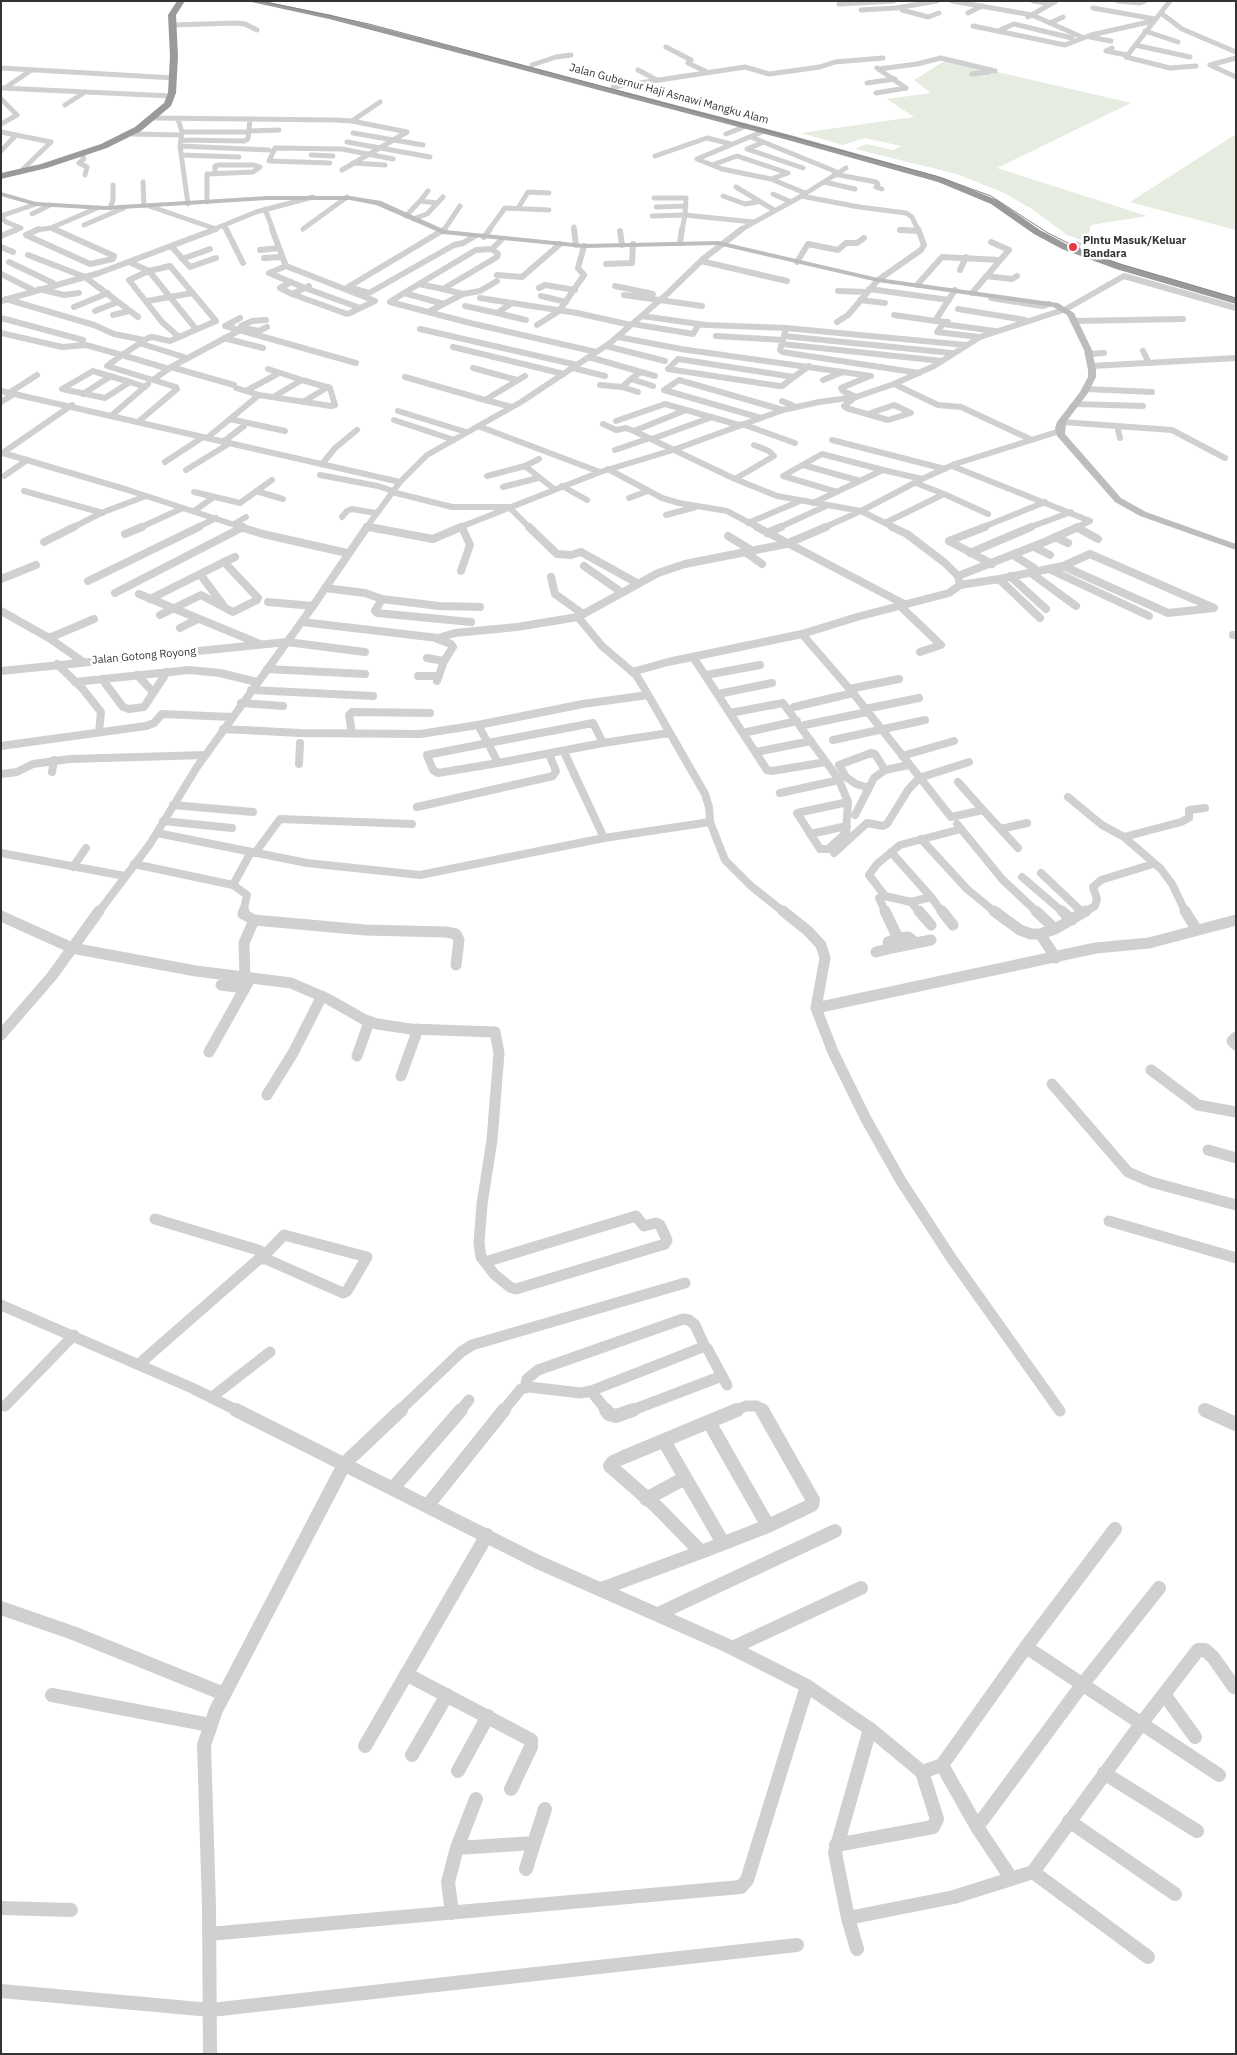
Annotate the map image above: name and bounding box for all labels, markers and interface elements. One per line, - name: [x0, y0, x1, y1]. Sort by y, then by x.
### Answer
- street label: Jalan Gubernur Haji Asnawi Mangku Alam: [568, 61, 770, 127]
- place label: Pintu Masuk/Keluar Bandara: [1083, 234, 1186, 260]
- marker: Pintu Masuk/Keluar Bandara: [1067, 241, 1079, 253]
- street label: Jalan Gotong Royong: [91, 645, 197, 667]

